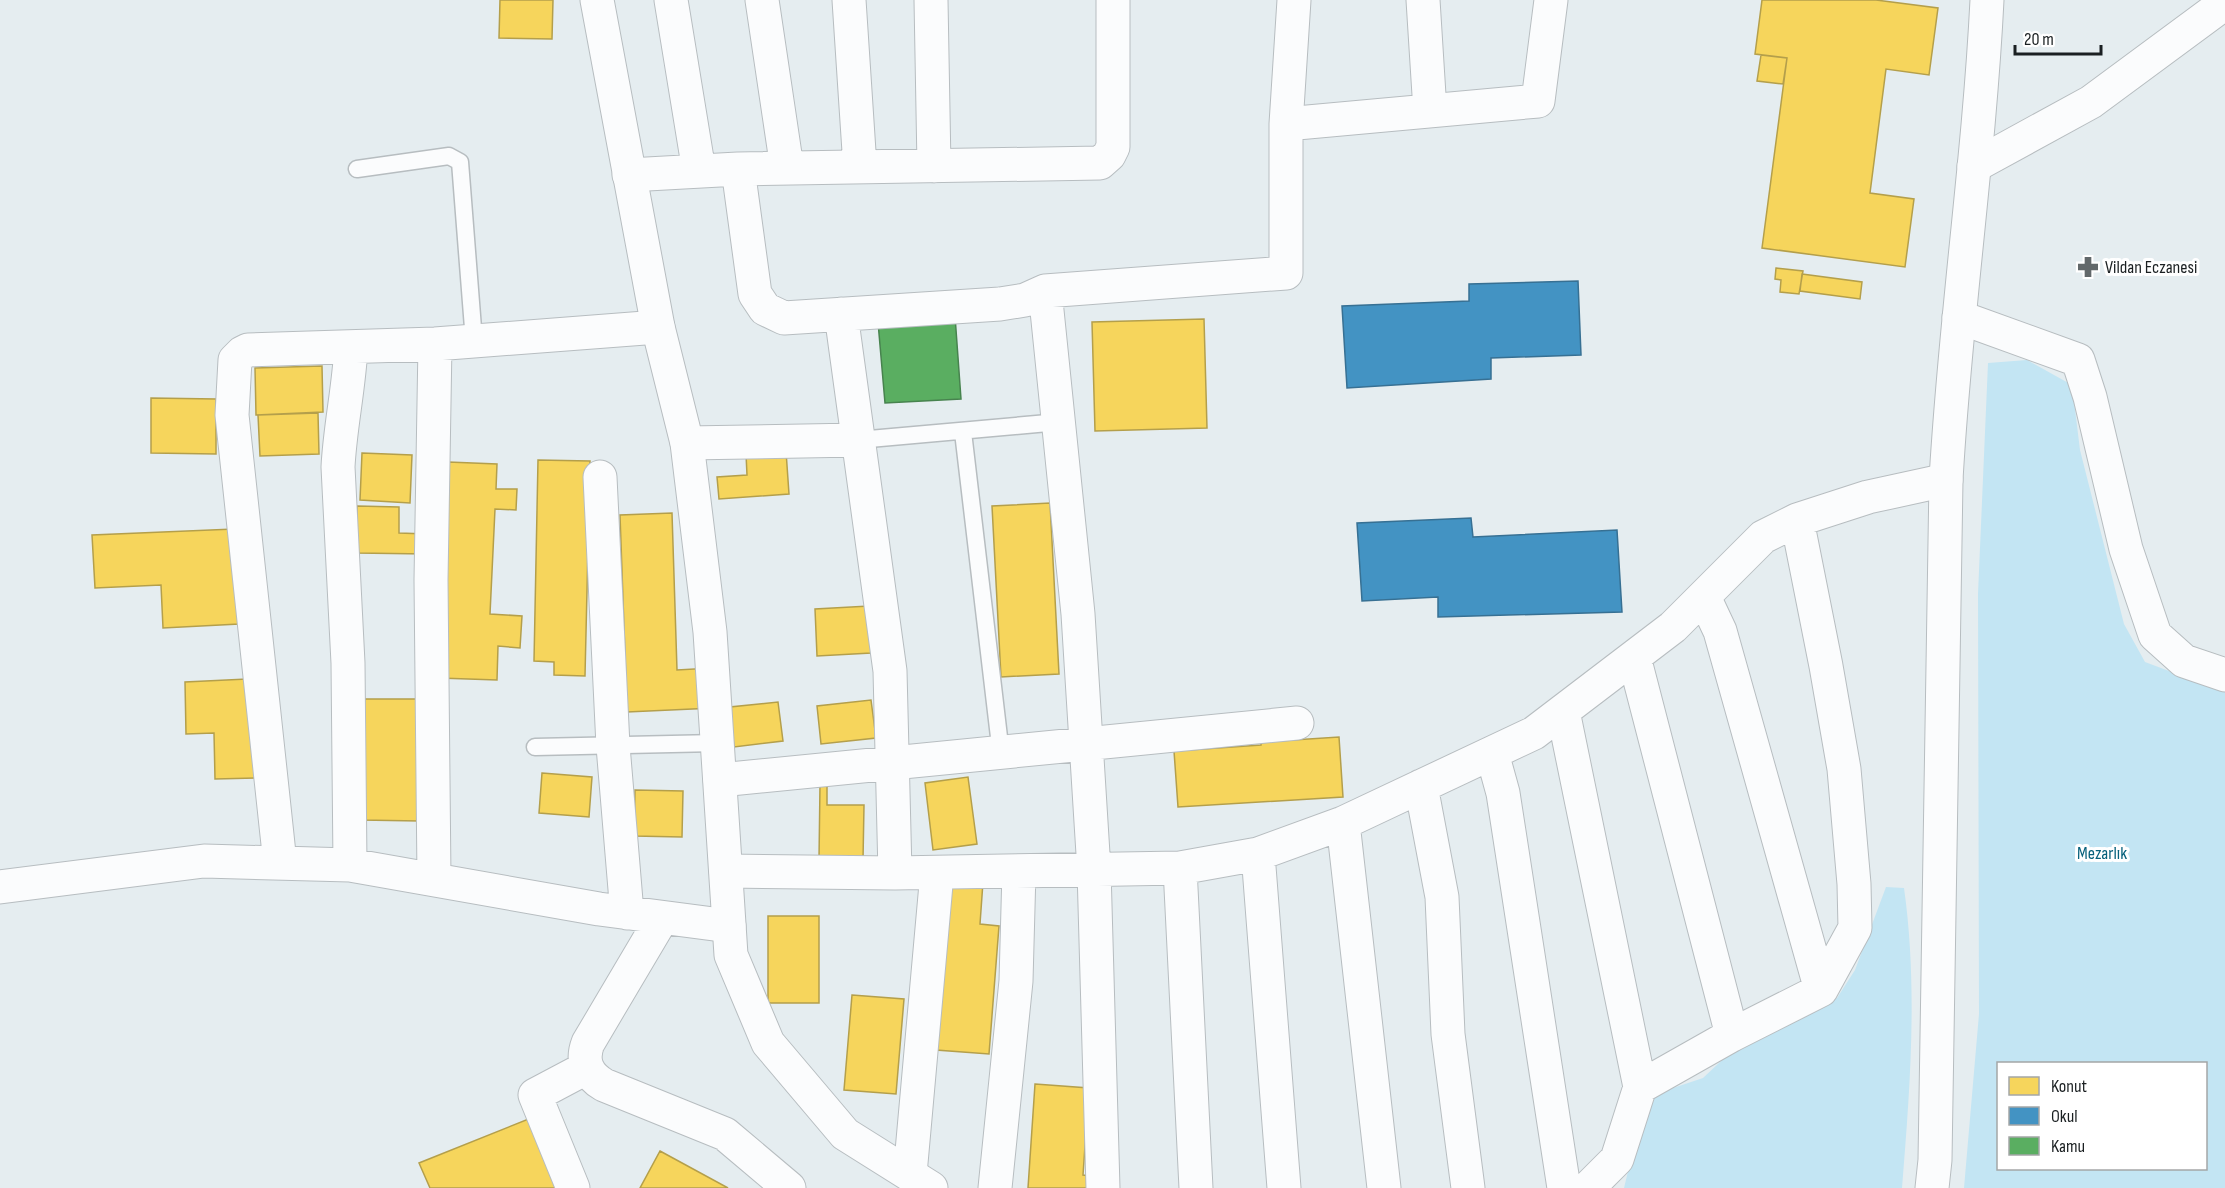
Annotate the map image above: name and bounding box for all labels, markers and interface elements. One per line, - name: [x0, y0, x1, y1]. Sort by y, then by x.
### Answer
- scale bar: [2015, 18, 2100, 56]
- text: 20 m: [2024, 29, 2054, 50]
- pharmacy icon: Vildan Eczanesi: [2076, 255, 2100, 279]
- place label: Vildan Eczanesi: [2105, 257, 2197, 278]
- park label: Mezarlık: [2077, 843, 2127, 864]
- legend: [1997, 1062, 2207, 1170]
- text: Konut: [2051, 1076, 2088, 1097]
- text: Okul: [2051, 1106, 2078, 1127]
- text: Kamu: [2051, 1136, 2085, 1157]

